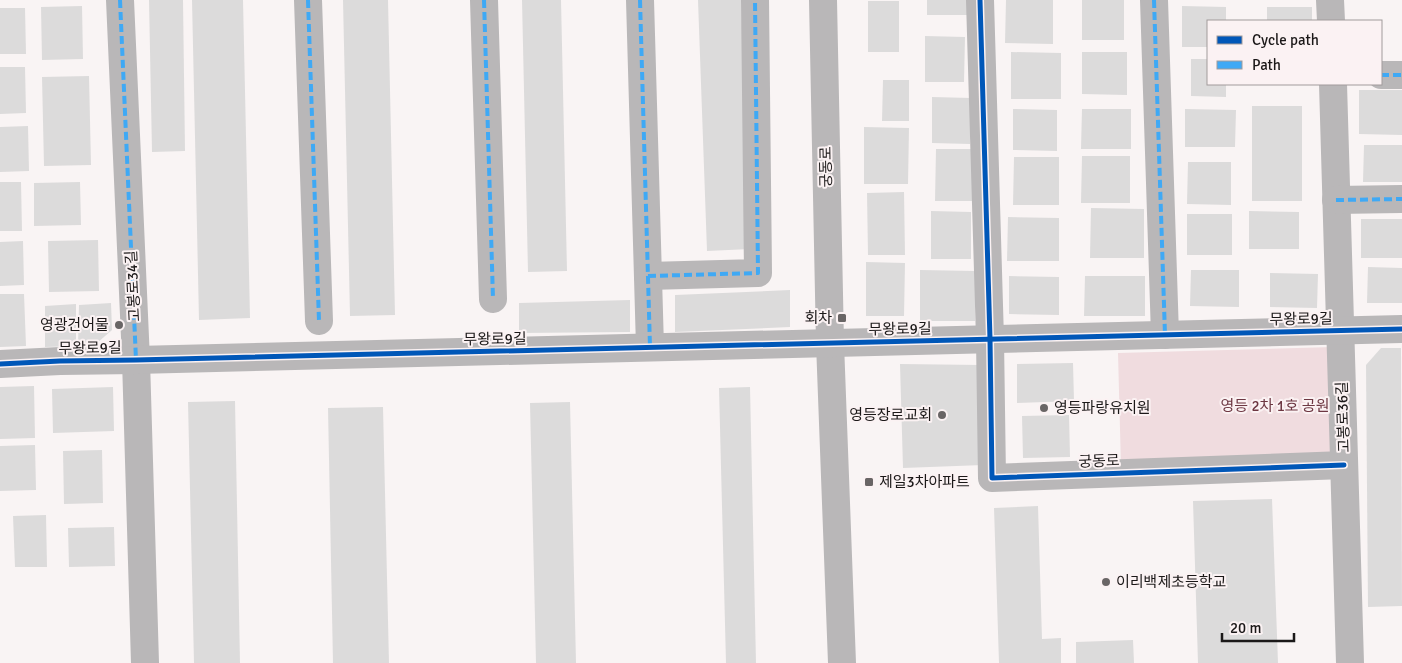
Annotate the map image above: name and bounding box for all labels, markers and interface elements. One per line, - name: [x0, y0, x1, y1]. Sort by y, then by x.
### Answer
- legend: [1207, 20, 1382, 85]
- text: Cycle path: [1252, 31, 1319, 49]
- text: Path: [1252, 56, 1281, 74]
- street label: 궁동로: [817, 146, 835, 188]
- street label: 고봉로34길: [122, 250, 144, 322]
- place label: 회차: [804, 309, 832, 327]
- street label: 무왕로9길: [1269, 309, 1333, 329]
- marker: 회차: [836, 312, 848, 324]
- place label: 영광건어물: [40, 316, 109, 334]
- marker: 영광건어물: [113, 319, 125, 331]
- street label: 무왕로9길: [868, 319, 932, 339]
- street label: 무왕로9길: [463, 329, 527, 349]
- street label: 무왕로9길: [58, 338, 122, 358]
- street label: 고봉로36길: [1333, 381, 1353, 453]
- park label: 영등 2차 1호 공원: [1221, 397, 1329, 415]
- place label: 영등파랑유치원: [1054, 399, 1151, 417]
- marker: 영등파랑유치원: [1038, 402, 1050, 414]
- place label: 영등장로교회: [849, 406, 932, 424]
- marker: 영등장로교회: [936, 409, 948, 421]
- street label: 궁동로: [1078, 451, 1120, 471]
- place label: 제일3차아파트: [879, 473, 970, 491]
- marker: 제일3차아파트: [863, 476, 875, 488]
- place label: 이리백제초등학교: [1116, 573, 1226, 591]
- marker: 이리백제초등학교: [1100, 576, 1112, 588]
- scale bar: [1222, 610, 1294, 642]
- text: 20 m: [1230, 619, 1261, 637]

